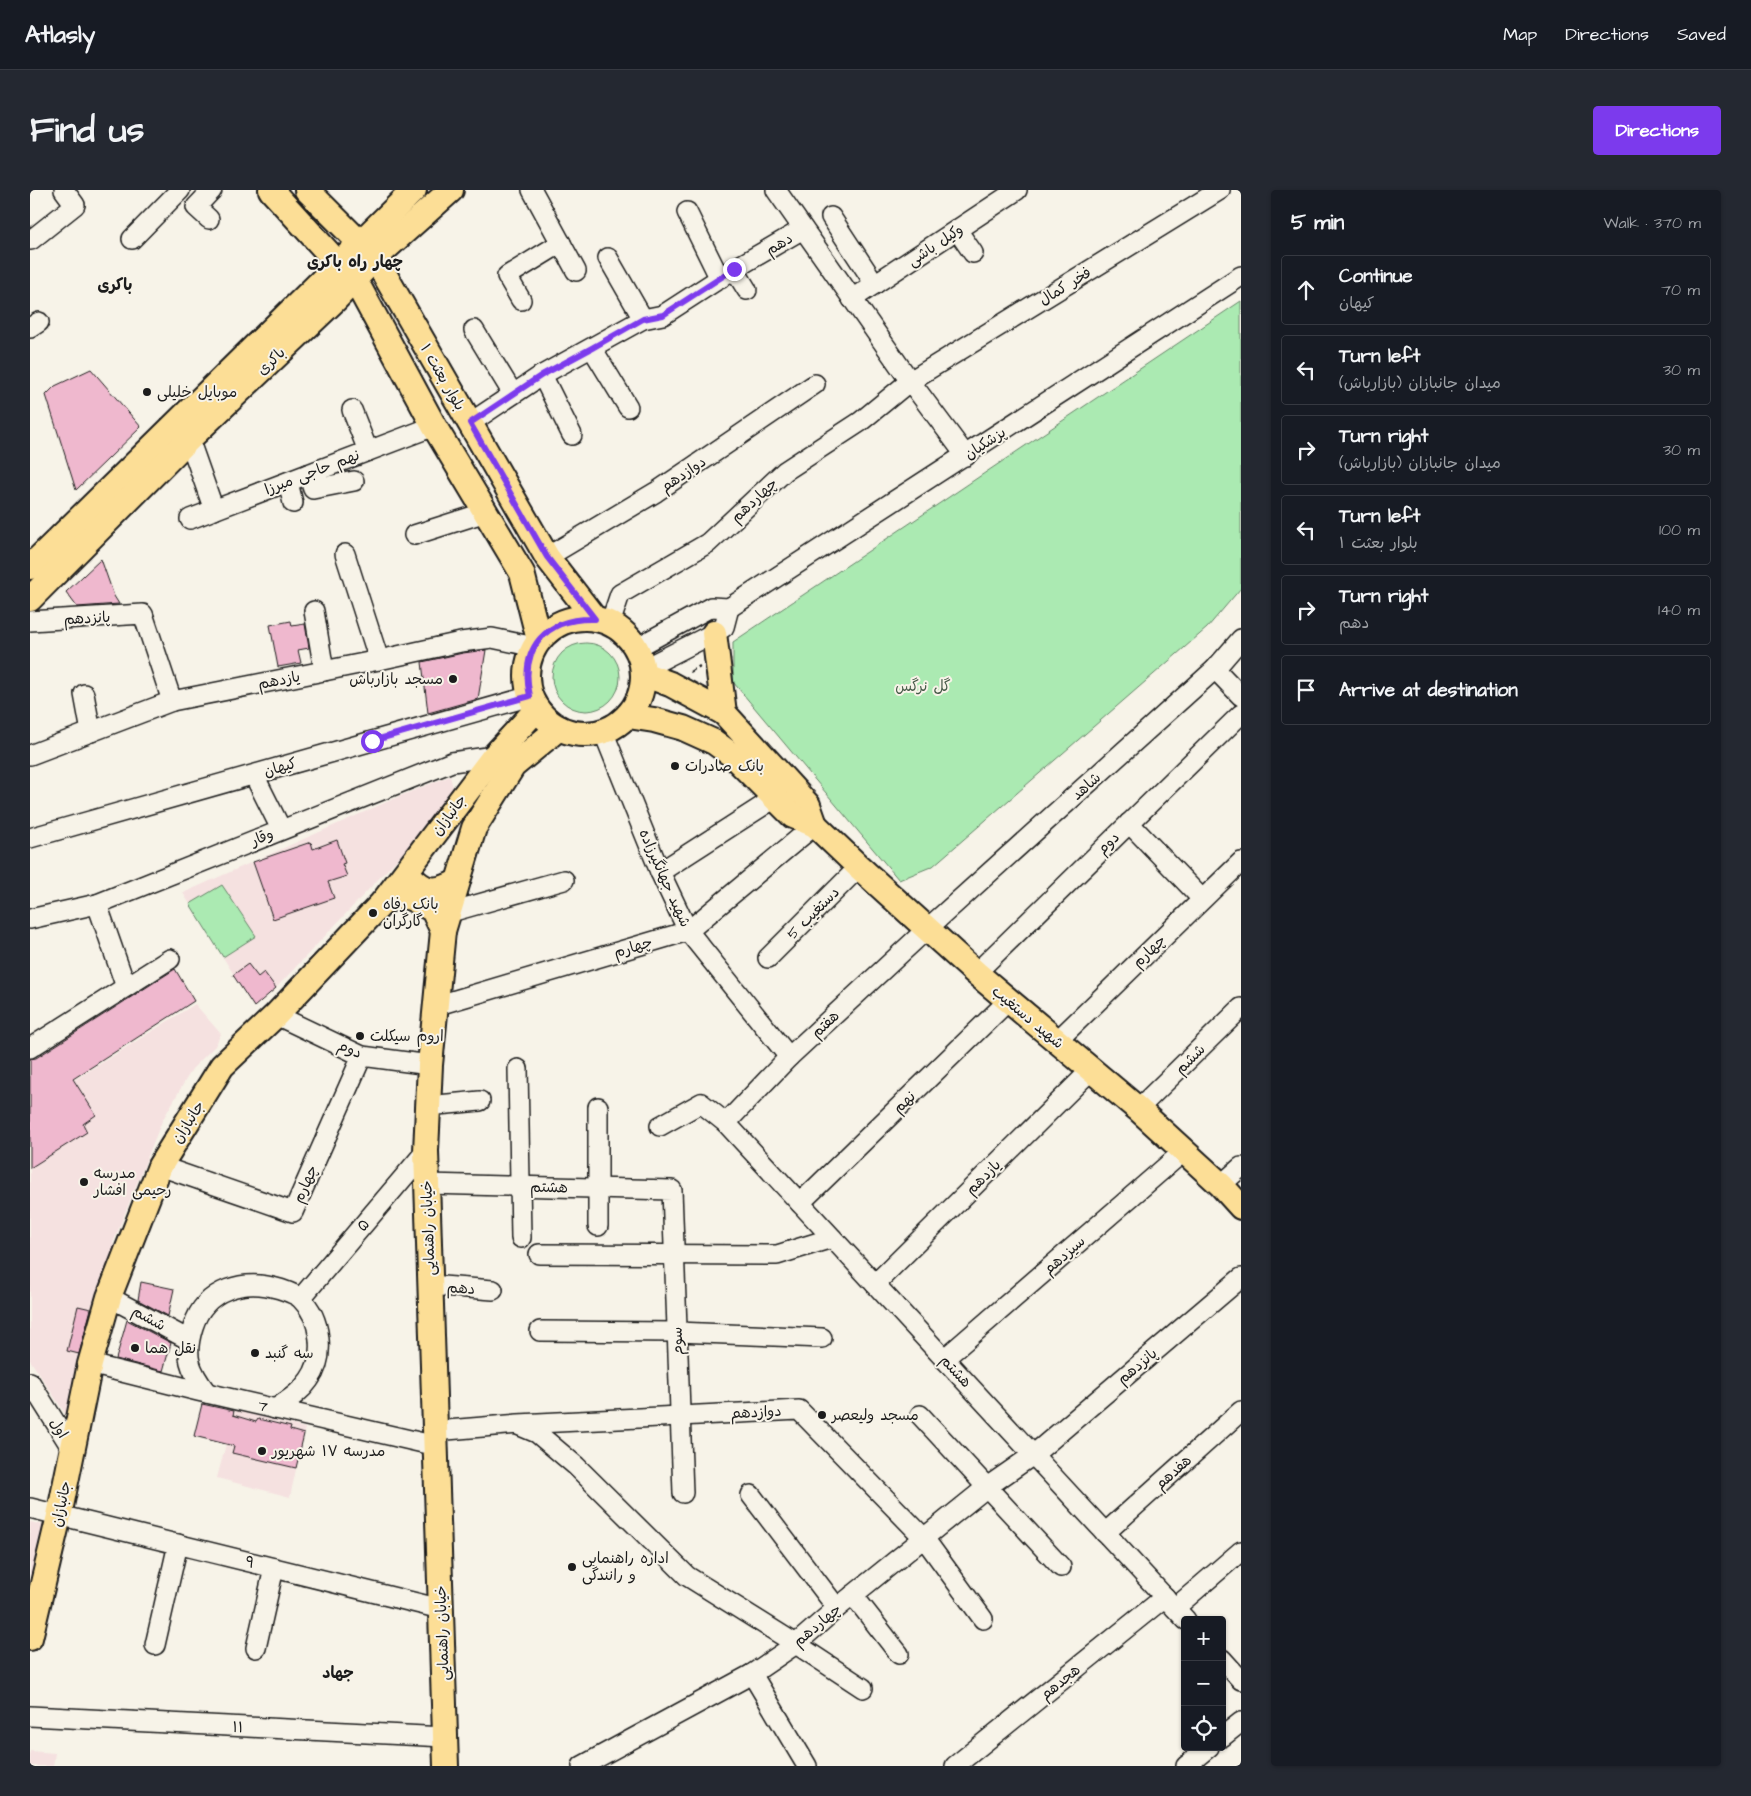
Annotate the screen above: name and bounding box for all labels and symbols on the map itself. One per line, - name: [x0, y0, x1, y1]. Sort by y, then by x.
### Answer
- street label: وکیل باشی: [903, 219, 967, 272]
- street label: دهم: [762, 228, 797, 262]
- district label: چهار راه باکری: [307, 251, 403, 273]
- route end: [723, 258, 746, 281]
- street label: فخر کمال: [1035, 262, 1095, 311]
- district label: باکری: [98, 274, 132, 296]
- street label: بلوار بعثت ۱: [415, 340, 470, 414]
- street label: باکری: [252, 343, 290, 380]
- place label: موبایل خلیلی: [157, 382, 237, 403]
- marker: موبایل خلیلی: [141, 386, 153, 398]
- street label: پزشکیان: [960, 422, 1010, 465]
- street label: نهم حاجی میرزا: [262, 445, 363, 501]
- street label: دوازدهم: [656, 451, 710, 497]
- street label: چهاردهم: [726, 473, 783, 528]
- street label: پانزدهم: [63, 607, 111, 631]
- street label: یازدهم: [256, 666, 302, 696]
- place label: مسجد بازارباش: [349, 669, 443, 690]
- marker: مسجد بازارباش: [447, 673, 459, 685]
- park label: گل نرگس: [895, 676, 951, 697]
- route start: [361, 730, 384, 753]
- street label: کیهان: [261, 753, 299, 782]
- place label: بانک صادرات: [685, 756, 764, 777]
- marker: بانک صادرات: [669, 760, 681, 772]
- street label: شاهد: [1067, 768, 1106, 805]
- street label: جانبازان: [427, 790, 472, 840]
- street label: وقار: [247, 823, 277, 852]
- street label: شهید جهانگیرزاده: [634, 826, 696, 931]
- street label: دوم: [1092, 827, 1125, 860]
- street label: دستغیب 5: [782, 882, 844, 944]
- place label: بانک رفاه گارگران: [383, 894, 439, 932]
- marker: بانک رفاه گارگران: [367, 907, 379, 919]
- street label: چهارم: [1128, 930, 1171, 973]
- street label: چهارم: [611, 932, 655, 963]
- street label: شهید دستغیب: [987, 981, 1068, 1054]
- street label: هفتم: [806, 1006, 845, 1044]
- place label: اروم سیکلت: [370, 1026, 444, 1047]
- marker: اروم سیکلت: [354, 1030, 366, 1042]
- street label: دوم: [334, 1035, 365, 1065]
- street label: ششم: [1170, 1039, 1211, 1080]
- street label: نهم: [888, 1086, 921, 1119]
- street label: جانبازان: [167, 1097, 210, 1148]
- street label: یازدهم: [961, 1155, 1007, 1201]
- street label: چهارم: [288, 1162, 323, 1207]
- place label: مدرسه رحیمی افشار: [93, 1163, 171, 1201]
- marker: مدرسه رحیمی افشار: [78, 1176, 90, 1188]
- street label: هشتم: [530, 1177, 568, 1199]
- street label: خیابان راهنمایی: [416, 1180, 441, 1276]
- street label: ۵: [352, 1215, 375, 1236]
- street label: سیزدهم: [1039, 1231, 1090, 1280]
- street label: دهم: [446, 1277, 476, 1301]
- street label: ششم: [128, 1301, 169, 1337]
- street label: سوم: [667, 1326, 689, 1356]
- place label: نقل هما: [145, 1338, 196, 1359]
- marker: نقل هما: [129, 1342, 141, 1354]
- place label: سه گنبد: [265, 1343, 314, 1364]
- street label: پانزدهم: [1113, 1343, 1163, 1390]
- marker: سه گنبد: [249, 1347, 261, 1359]
- street label: هشتم: [934, 1350, 976, 1393]
- street label: 7: [256, 1395, 270, 1418]
- street label: دوازدهم: [730, 1401, 782, 1424]
- place label: مسجد ولیعصر: [830, 1405, 919, 1426]
- marker: مسجد ولیعصر: [816, 1409, 828, 1421]
- street label: اول: [44, 1414, 73, 1443]
- place label: مدرسه ۱۷ شهریور: [271, 1441, 385, 1462]
- marker: مدرسه ۱۷ شهریور: [256, 1445, 268, 1457]
- street label: هفدهم: [1150, 1450, 1196, 1495]
- street label: جانبازان: [46, 1479, 77, 1529]
- place label: اداره راهنمایی و رانندگی: [582, 1548, 669, 1586]
- street label: ۹: [243, 1551, 257, 1574]
- marker: اداره راهنمایی و رانندگی: [566, 1561, 578, 1573]
- street label: خیابان راهنمایی: [430, 1585, 455, 1681]
- street label: چهاردهم: [789, 1599, 847, 1653]
- street label: هجدهم: [1036, 1660, 1085, 1705]
- district label: جهاد: [322, 1662, 354, 1684]
- street label: ۱۱: [232, 1717, 244, 1738]

